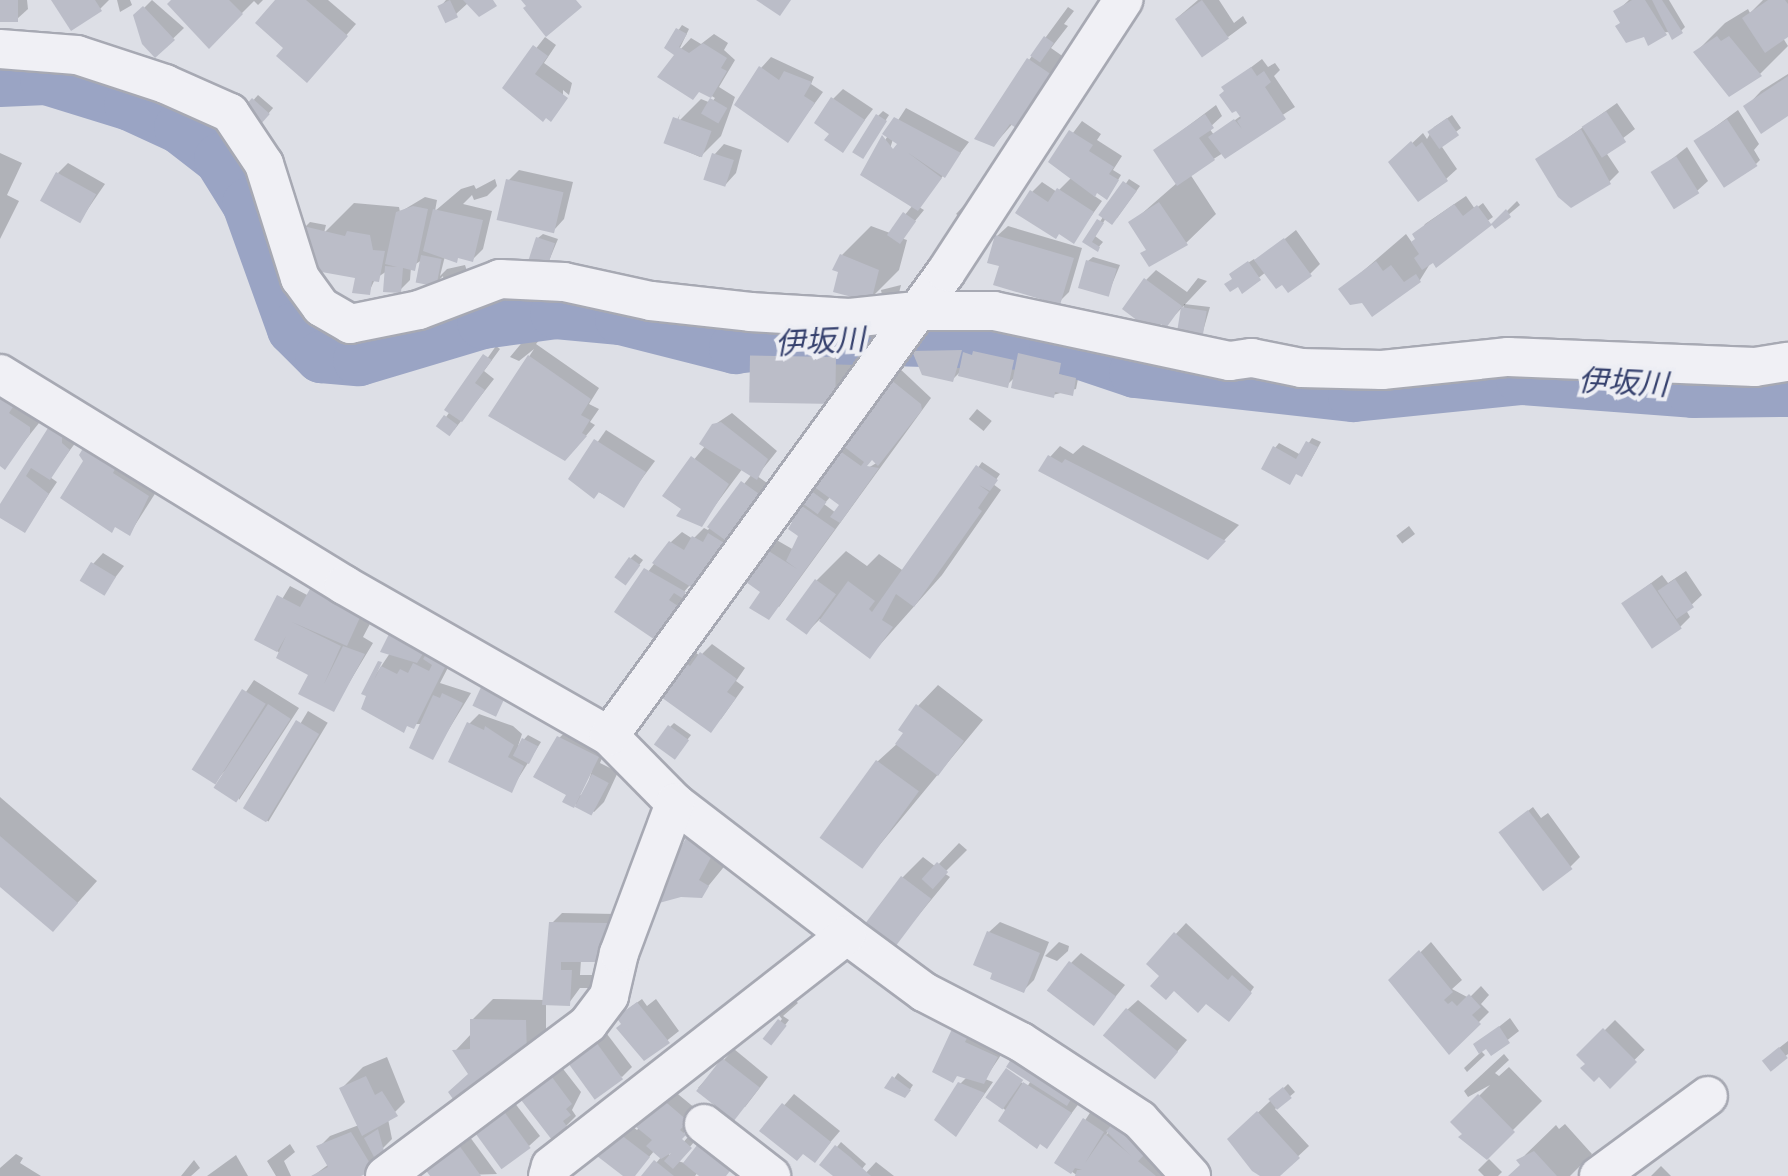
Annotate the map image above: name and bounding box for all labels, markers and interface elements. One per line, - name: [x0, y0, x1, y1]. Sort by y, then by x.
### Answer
- water label: 伊坂川: [774, 322, 866, 362]
- water label: 伊坂川: [1577, 363, 1669, 403]

